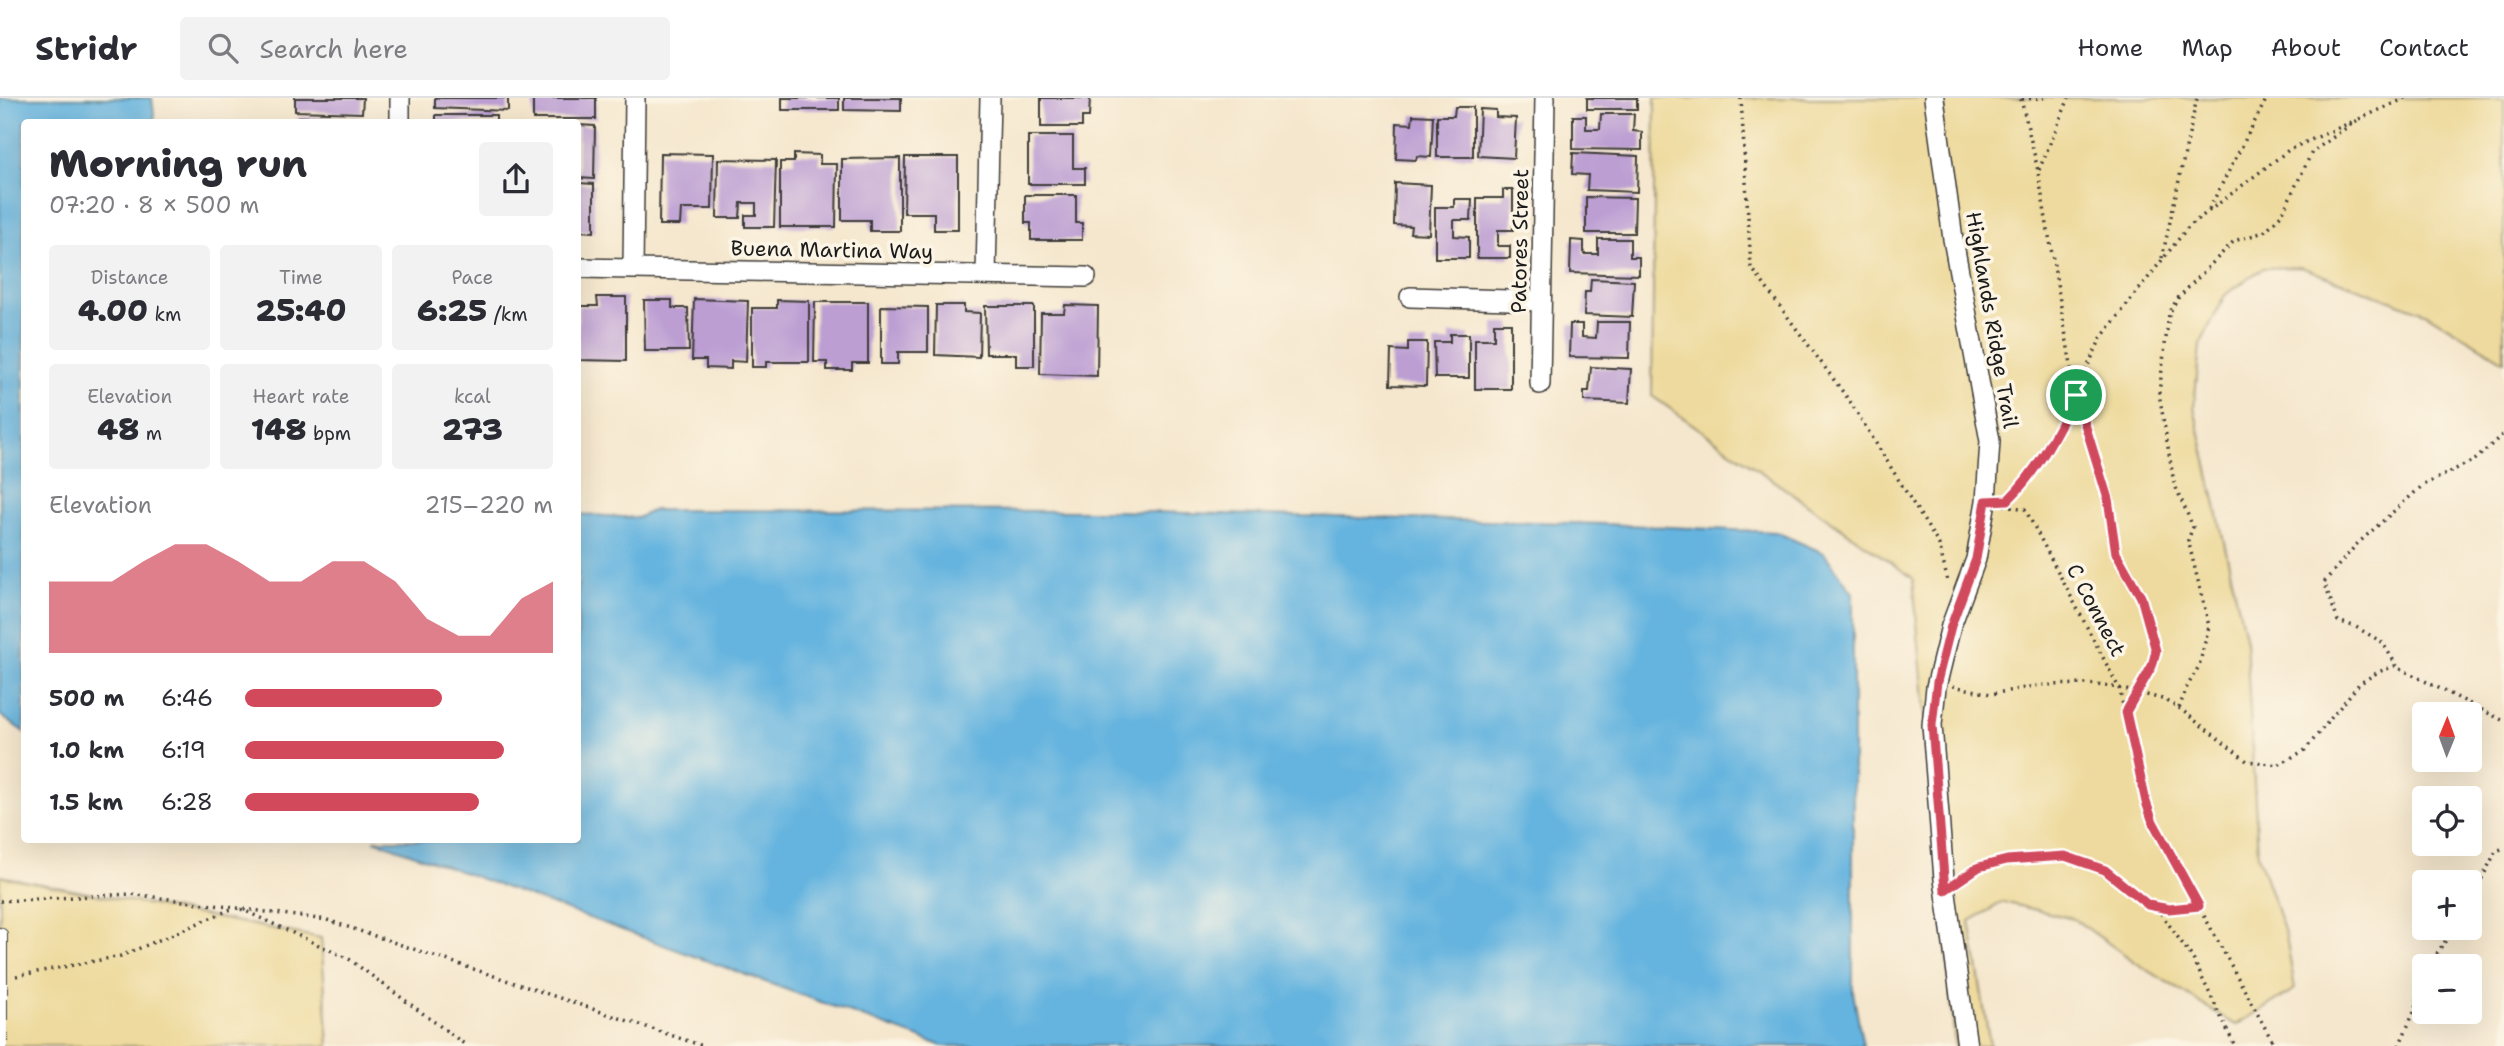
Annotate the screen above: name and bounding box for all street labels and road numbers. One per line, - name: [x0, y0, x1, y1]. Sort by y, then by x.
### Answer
- street label: Patores Street: [1505, 169, 1535, 313]
- street label: Highlands Ridge Trail: [1959, 210, 2025, 431]
- street label: Buena Martina Way: [730, 234, 934, 266]
- street label: C Connect: [2060, 559, 2132, 661]

